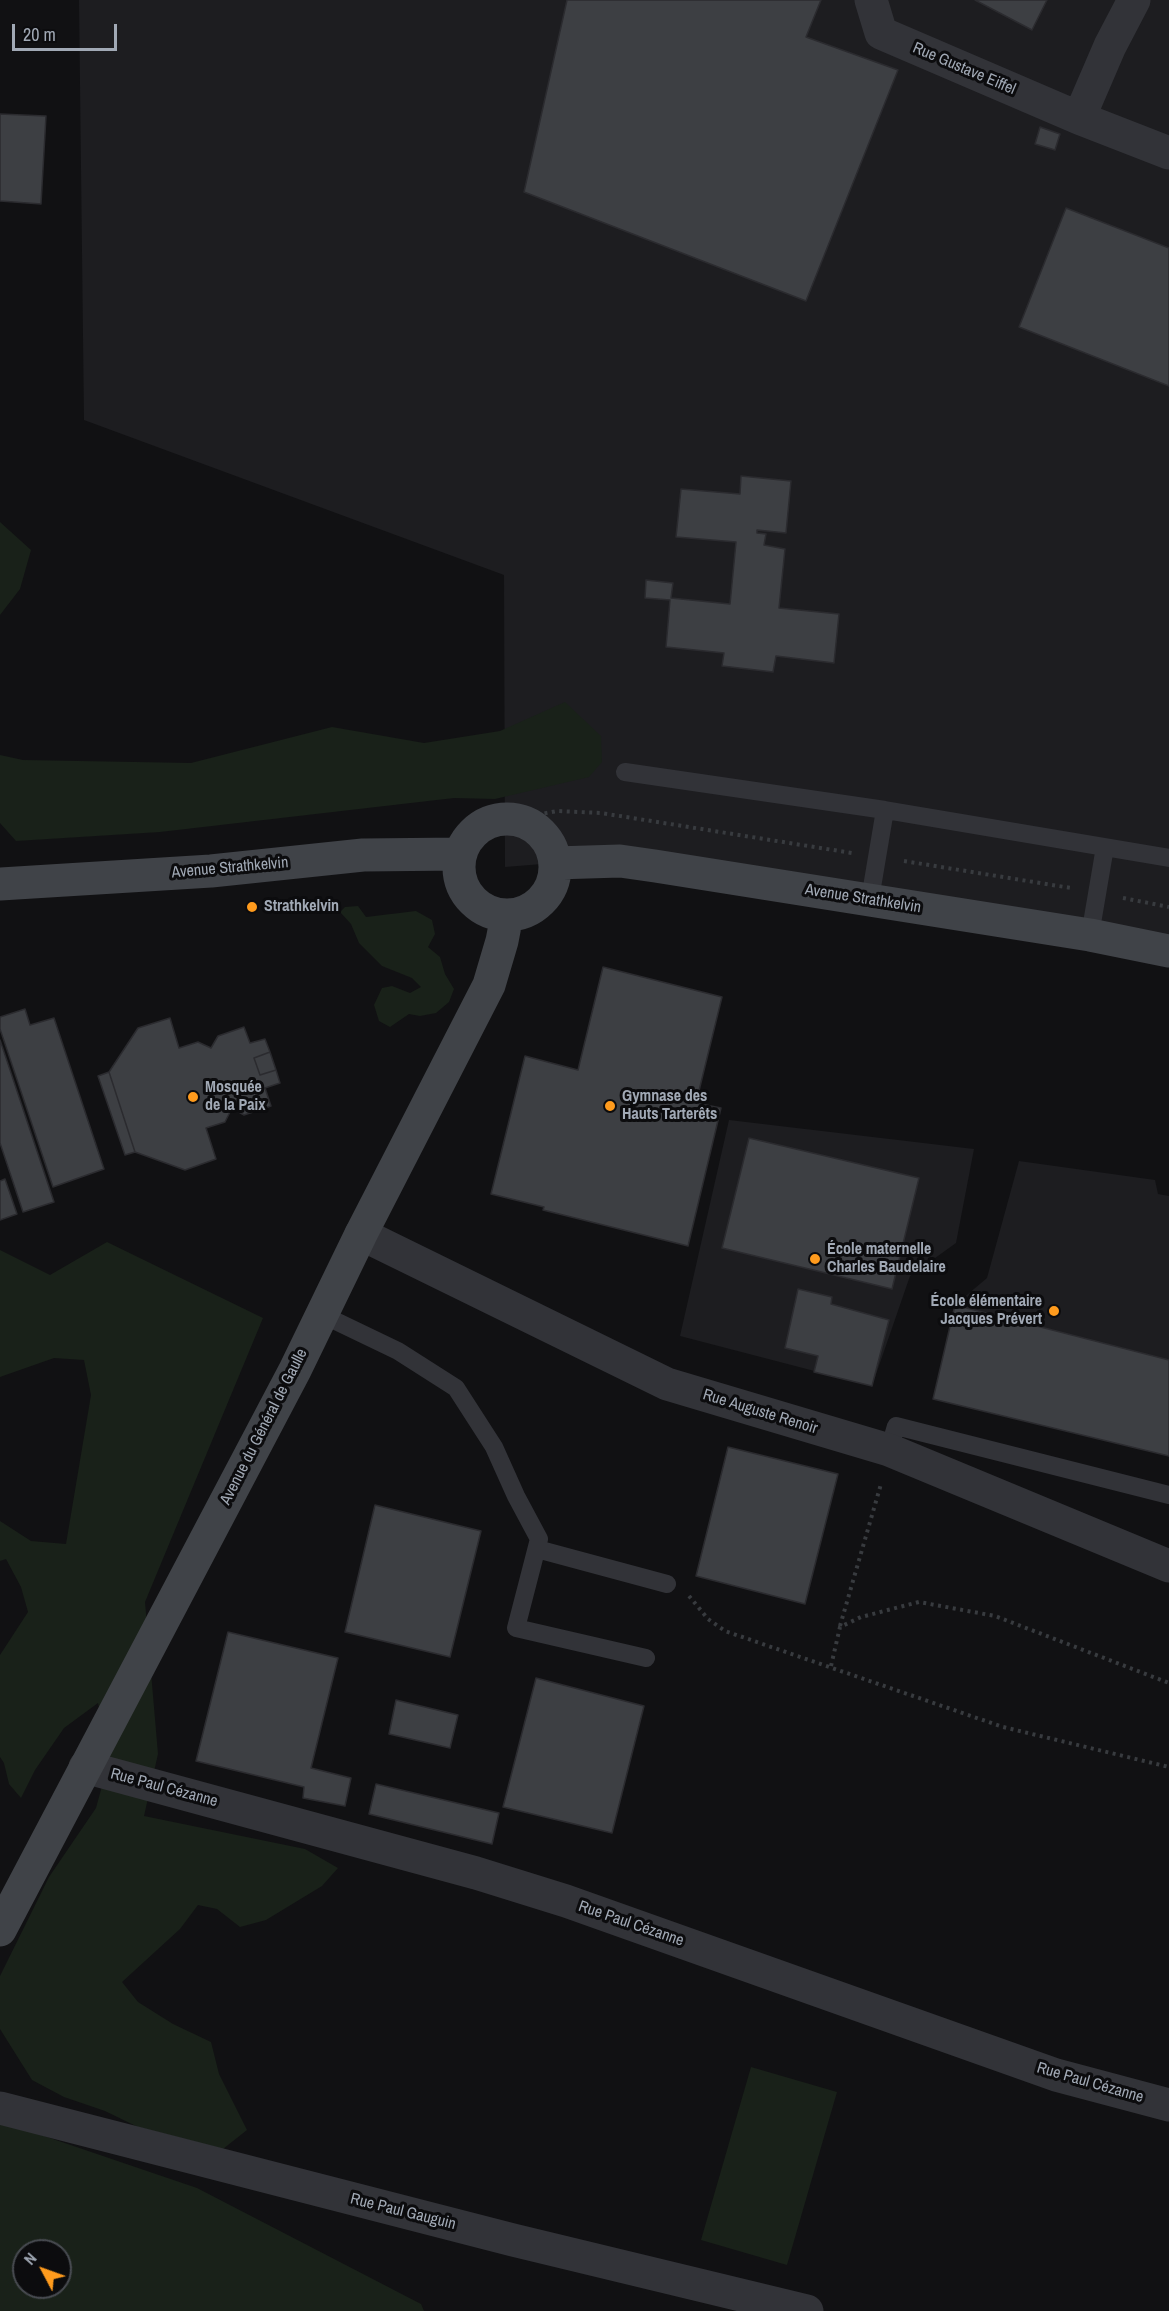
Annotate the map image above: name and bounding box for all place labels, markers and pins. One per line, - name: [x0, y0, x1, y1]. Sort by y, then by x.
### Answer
- place label: Strathkelvin: [264, 897, 339, 917]
- marker: Strathkelvin: [245, 900, 259, 914]
- place label: Mosquée de la Paix: [205, 1078, 266, 1116]
- place label: Gymnase des Hauts Tarterêts: [622, 1087, 717, 1125]
- marker: Mosquée de la Paix: [186, 1090, 200, 1104]
- marker: Gymnase des Hauts Tarterêts: [603, 1099, 617, 1113]
- place label: École maternelle Charles Baudelaire: [827, 1240, 946, 1278]
- marker: École maternelle Charles Baudelaire: [808, 1252, 822, 1266]
- place label: École élémentaire Jacques Prévert: [930, 1292, 1042, 1330]
- marker: École élémentaire Jacques Prévert: [1047, 1304, 1061, 1318]

